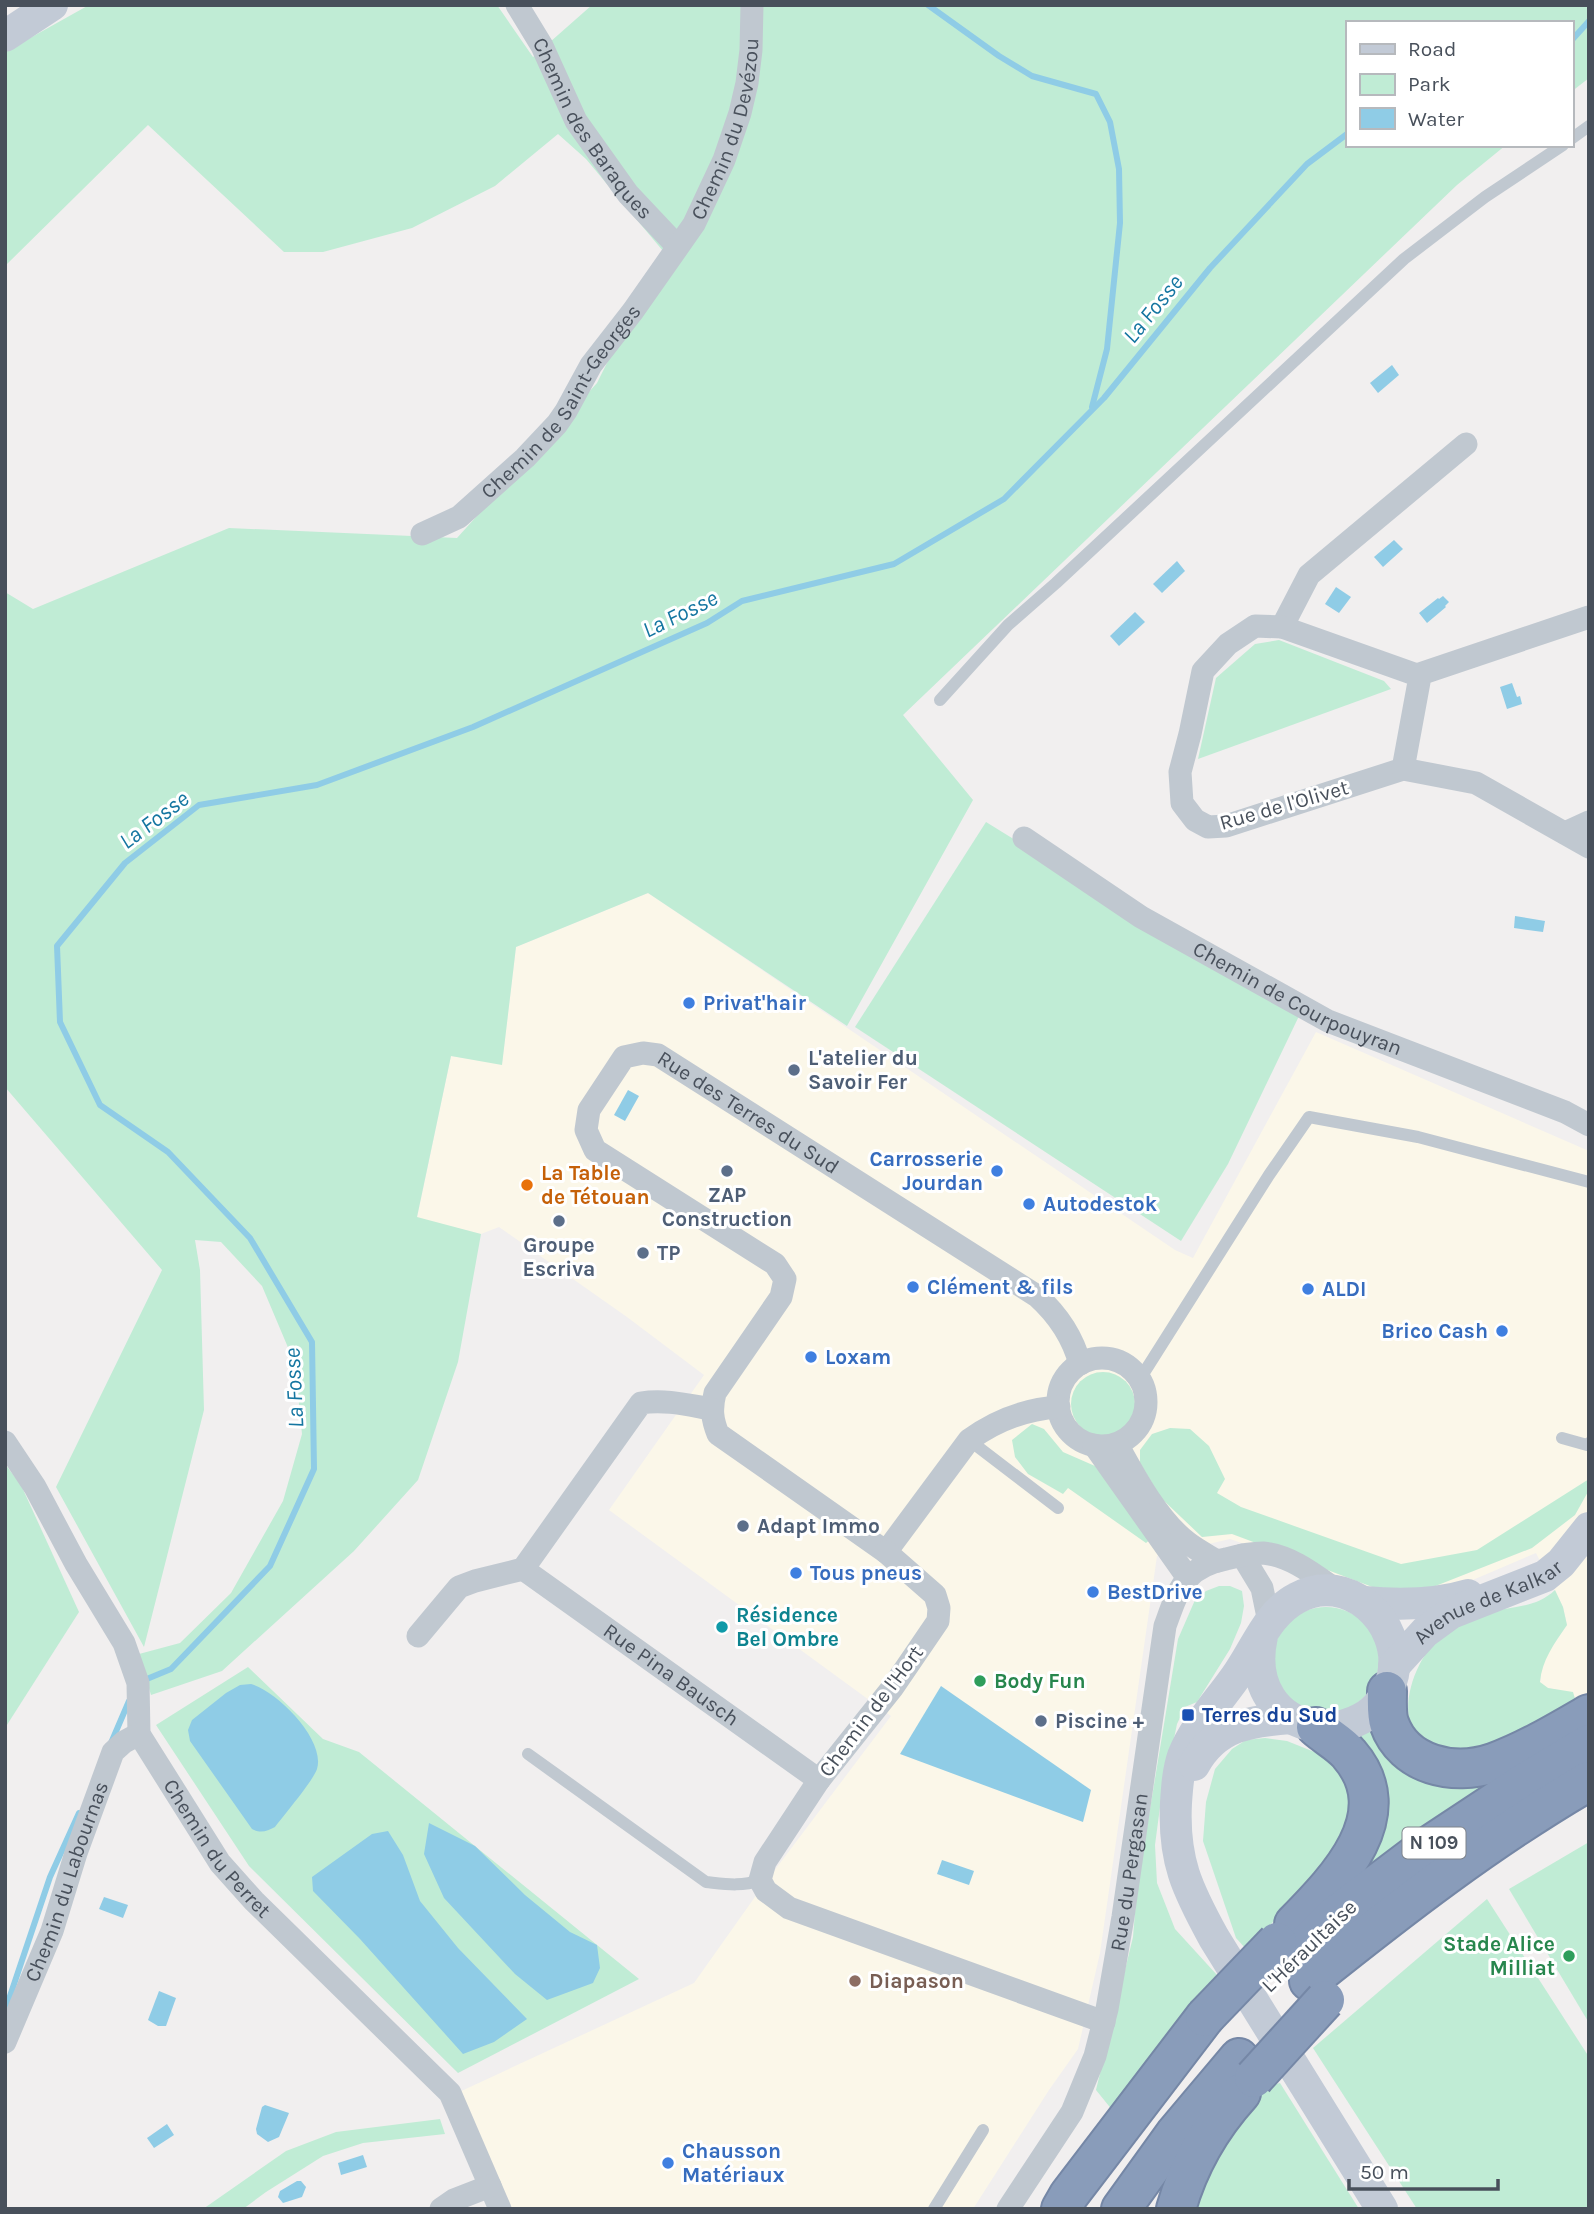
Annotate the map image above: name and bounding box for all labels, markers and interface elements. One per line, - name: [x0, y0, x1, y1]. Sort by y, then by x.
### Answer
- legend: [1346, 21, 1573, 147]
- street label: Chemin des Baraques: [528, 33, 657, 224]
- text: Road: [1408, 37, 1456, 61]
- street label: Chemin du Devézou: [686, 38, 763, 224]
- text: Park: [1408, 72, 1451, 96]
- text: Water: [1408, 107, 1464, 131]
- water label: La Fosse: [1117, 269, 1189, 349]
- street label: Chemin de Saint-Georges: [476, 300, 646, 504]
- water label: La Fosse: [638, 584, 722, 644]
- street label: Rue de l'Olivet: [1217, 775, 1351, 835]
- water label: La Fosse: [114, 785, 194, 855]
- street label: Chemin de Courpouyran: [1189, 936, 1405, 1060]
- place label: Privat'hair: [703, 991, 807, 1015]
- marker: Privat'hair: [681, 995, 697, 1011]
- street label: Rue des Terres du Sud: [653, 1046, 844, 1179]
- place label: L'atelier du Savoir Fer: [808, 1046, 918, 1094]
- marker: L'atelier du Savoir Fer: [786, 1062, 802, 1078]
- place label: Carrosserie Jourdan: [869, 1147, 983, 1195]
- place label: La Table de Tétouan: [541, 1161, 650, 1209]
- marker: ZAP Construction: [719, 1163, 735, 1179]
- marker: Carrosserie Jourdan: [989, 1163, 1005, 1179]
- marker: La Table de Tétouan: [519, 1177, 535, 1193]
- place label: ZAP Construction: [662, 1183, 792, 1231]
- place label: Autodestok: [1043, 1192, 1158, 1216]
- marker: Autodestok: [1021, 1196, 1037, 1212]
- marker: Groupe Escriva: [551, 1213, 567, 1229]
- place label: Groupe Escriva: [523, 1233, 595, 1281]
- place label: TP: [657, 1241, 680, 1265]
- marker: TP: [635, 1245, 651, 1261]
- place label: Clément & fils: [927, 1275, 1073, 1299]
- place label: ALDI: [1322, 1277, 1366, 1301]
- marker: Clément & fils: [905, 1279, 921, 1295]
- marker: ALDI: [1300, 1281, 1316, 1297]
- place label: Brico Cash: [1381, 1319, 1488, 1343]
- marker: Brico Cash: [1494, 1323, 1510, 1339]
- place label: Loxam: [825, 1345, 891, 1369]
- water label: La Fosse: [278, 1347, 310, 1429]
- marker: Loxam: [803, 1349, 819, 1365]
- place label: Adapt Immo: [757, 1514, 880, 1538]
- marker: Adapt Immo: [735, 1518, 751, 1534]
- street label: Avenue de Kalkar: [1408, 1555, 1567, 1649]
- place label: Tous pneus: [810, 1561, 922, 1585]
- marker: Tous pneus: [788, 1565, 804, 1581]
- place label: BestDrive: [1107, 1580, 1203, 1604]
- marker: BestDrive: [1085, 1584, 1101, 1600]
- place label: Résidence Bel Ombre: [736, 1603, 839, 1651]
- street label: Rue Pina Bausch: [599, 1618, 743, 1731]
- marker: Résidence Bel Ombre: [714, 1619, 730, 1635]
- street label: Chemin de l'Hort: [814, 1641, 928, 1781]
- place label: Body Fun: [994, 1669, 1086, 1693]
- marker: Body Fun: [972, 1673, 988, 1689]
- place label: Terres du Sud: [1202, 1703, 1337, 1727]
- marker: Terres du Sud: [1180, 1707, 1196, 1723]
- place label: Piscine +: [1055, 1709, 1144, 1733]
- marker: Piscine +: [1033, 1713, 1049, 1729]
- street label: Chemin du Perret: [158, 1775, 276, 1923]
- street label: Chemin du Labournas: [20, 1778, 113, 1985]
- street label: Rue du Pergasan: [1105, 1791, 1153, 1953]
- road number: N 109: [1402, 1828, 1466, 1858]
- street label: L'Héraultaise: [1257, 1895, 1361, 1997]
- place label: Stade Alice Milliat: [1443, 1932, 1555, 1980]
- marker: Stade Alice Milliat: [1561, 1948, 1577, 1964]
- place label: Diapason: [869, 1969, 964, 1993]
- marker: Diapason: [847, 1973, 863, 1989]
- place label: Chausson Matériaux: [682, 2139, 785, 2187]
- scale bar: [1349, 2148, 1498, 2192]
- marker: Chausson Matériaux: [660, 2155, 676, 2171]
- text: 50 m: [1360, 2160, 1409, 2184]

